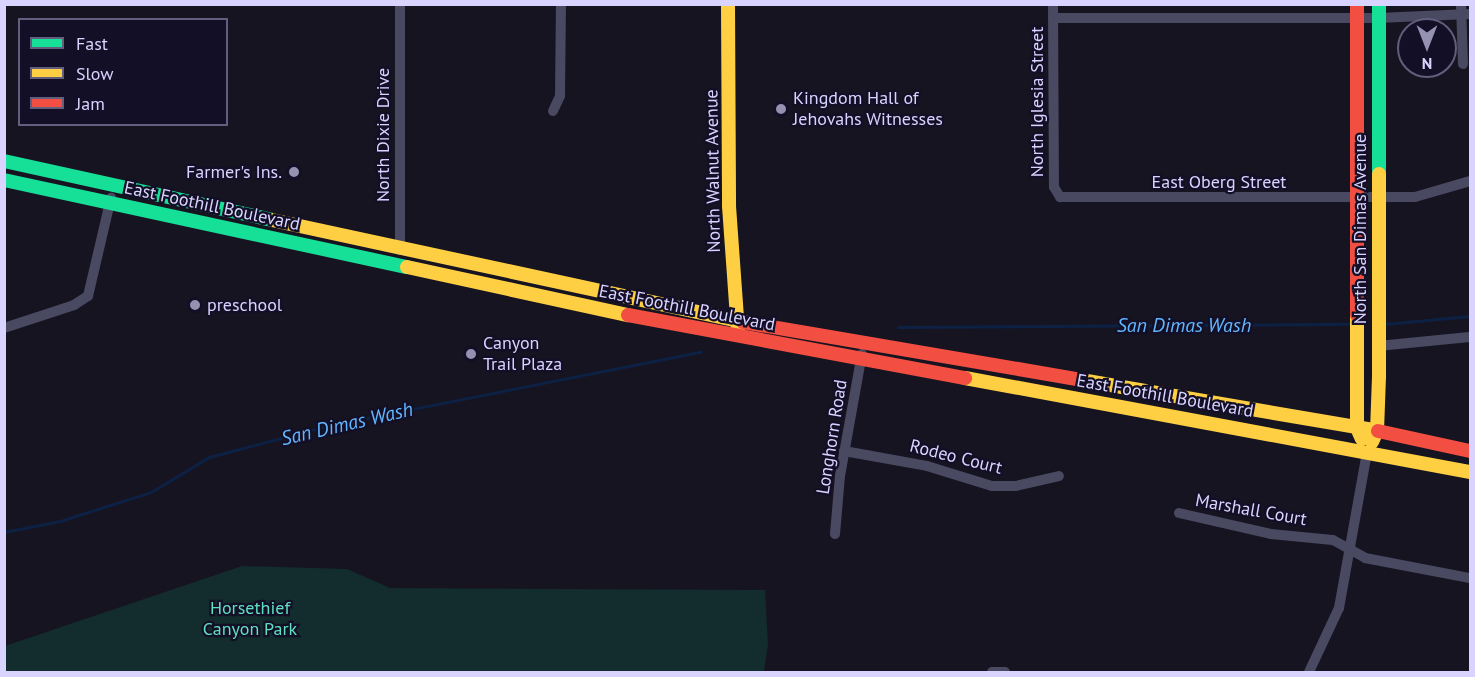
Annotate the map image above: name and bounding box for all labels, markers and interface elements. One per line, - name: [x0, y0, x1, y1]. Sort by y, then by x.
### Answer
- legend: [18, 18, 228, 126]
- north arrow: [1397, 18, 1457, 78]
- street label: North Iglesia Street: [1026, 27, 1048, 177]
- text: Fast: [76, 32, 108, 55]
- text: N: [1422, 54, 1432, 74]
- text: Slow: [76, 62, 114, 85]
- street label: North Dixie Drive: [372, 68, 394, 202]
- place label: Kingdom Hall of Jehovahs Witnesses: [793, 88, 943, 130]
- street label: North Walnut Avenue: [701, 89, 725, 253]
- text: Jam: [76, 92, 105, 115]
- marker: Kingdom Hall of Jehovahs Witnesses: [774, 102, 788, 116]
- street label: North San Dimas Avenue: [1349, 133, 1371, 325]
- place label: Farmer's Ins.: [186, 161, 282, 183]
- marker: Farmer's Ins.: [287, 165, 301, 179]
- street label: East Oberg Street: [1152, 171, 1286, 193]
- street label: East Foothill Boulevard: [122, 177, 302, 235]
- street label: East Foothill Boulevard: [597, 280, 777, 336]
- place label: preschool: [207, 294, 282, 316]
- marker: preschool: [188, 298, 202, 312]
- water label: San Dimas Wash: [1116, 313, 1252, 337]
- place label: Canyon Trail Plaza: [483, 333, 562, 376]
- marker: Canyon Trail Plaza: [464, 347, 478, 361]
- street label: East Foothill Boulevard: [1075, 370, 1255, 422]
- street label: Longhorn Road: [812, 378, 852, 496]
- water label: San Dimas Wash: [279, 397, 415, 451]
- street label: Rodeo Court: [908, 435, 1004, 479]
- street label: Marshall Court: [1194, 490, 1308, 530]
- park label: Horsethief Canyon Park: [203, 598, 297, 640]

